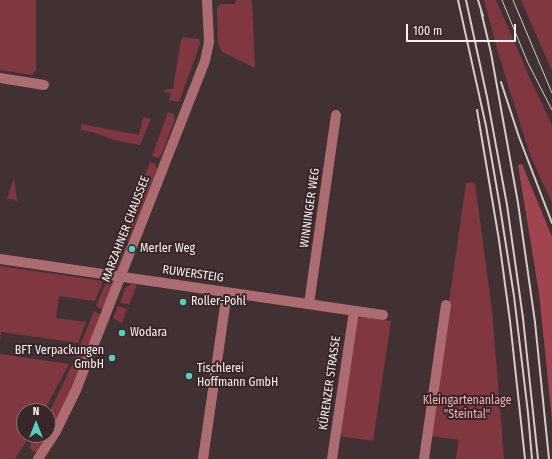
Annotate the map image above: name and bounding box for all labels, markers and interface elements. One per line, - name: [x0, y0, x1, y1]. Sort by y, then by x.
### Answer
- scale bar: [408, 16, 518, 42]
- text: 100 m: [413, 24, 442, 38]
- street label: WINNINGER WEG: [297, 167, 323, 249]
- street label: MARZAHNER CHAUSSEE: [99, 174, 153, 284]
- place label: Merler Weg: [140, 242, 195, 256]
- marker: Merler Weg: [127, 244, 137, 254]
- street label: RUWERSTEIG: [162, 263, 224, 285]
- place label: Roller-Pohl: [191, 295, 246, 309]
- marker: Roller-Pohl: [178, 297, 188, 307]
- place label: Wodara: [130, 326, 167, 340]
- marker: Wodara: [117, 328, 127, 338]
- street label: KÜRENZER STRASSE: [316, 335, 344, 431]
- place label: BFT Verpackungen GmbH: [15, 344, 104, 372]
- marker: BFT Verpackungen GmbH: [107, 353, 117, 363]
- place label: Tischlerei Hoffmann GmbH: [197, 362, 278, 390]
- marker: Tischlerei Hoffmann GmbH: [184, 371, 194, 381]
- park label: Kleingartenanlage "Steintal": [423, 394, 511, 422]
- north arrow: [16, 403, 56, 443]
- text: N: [33, 405, 39, 418]

